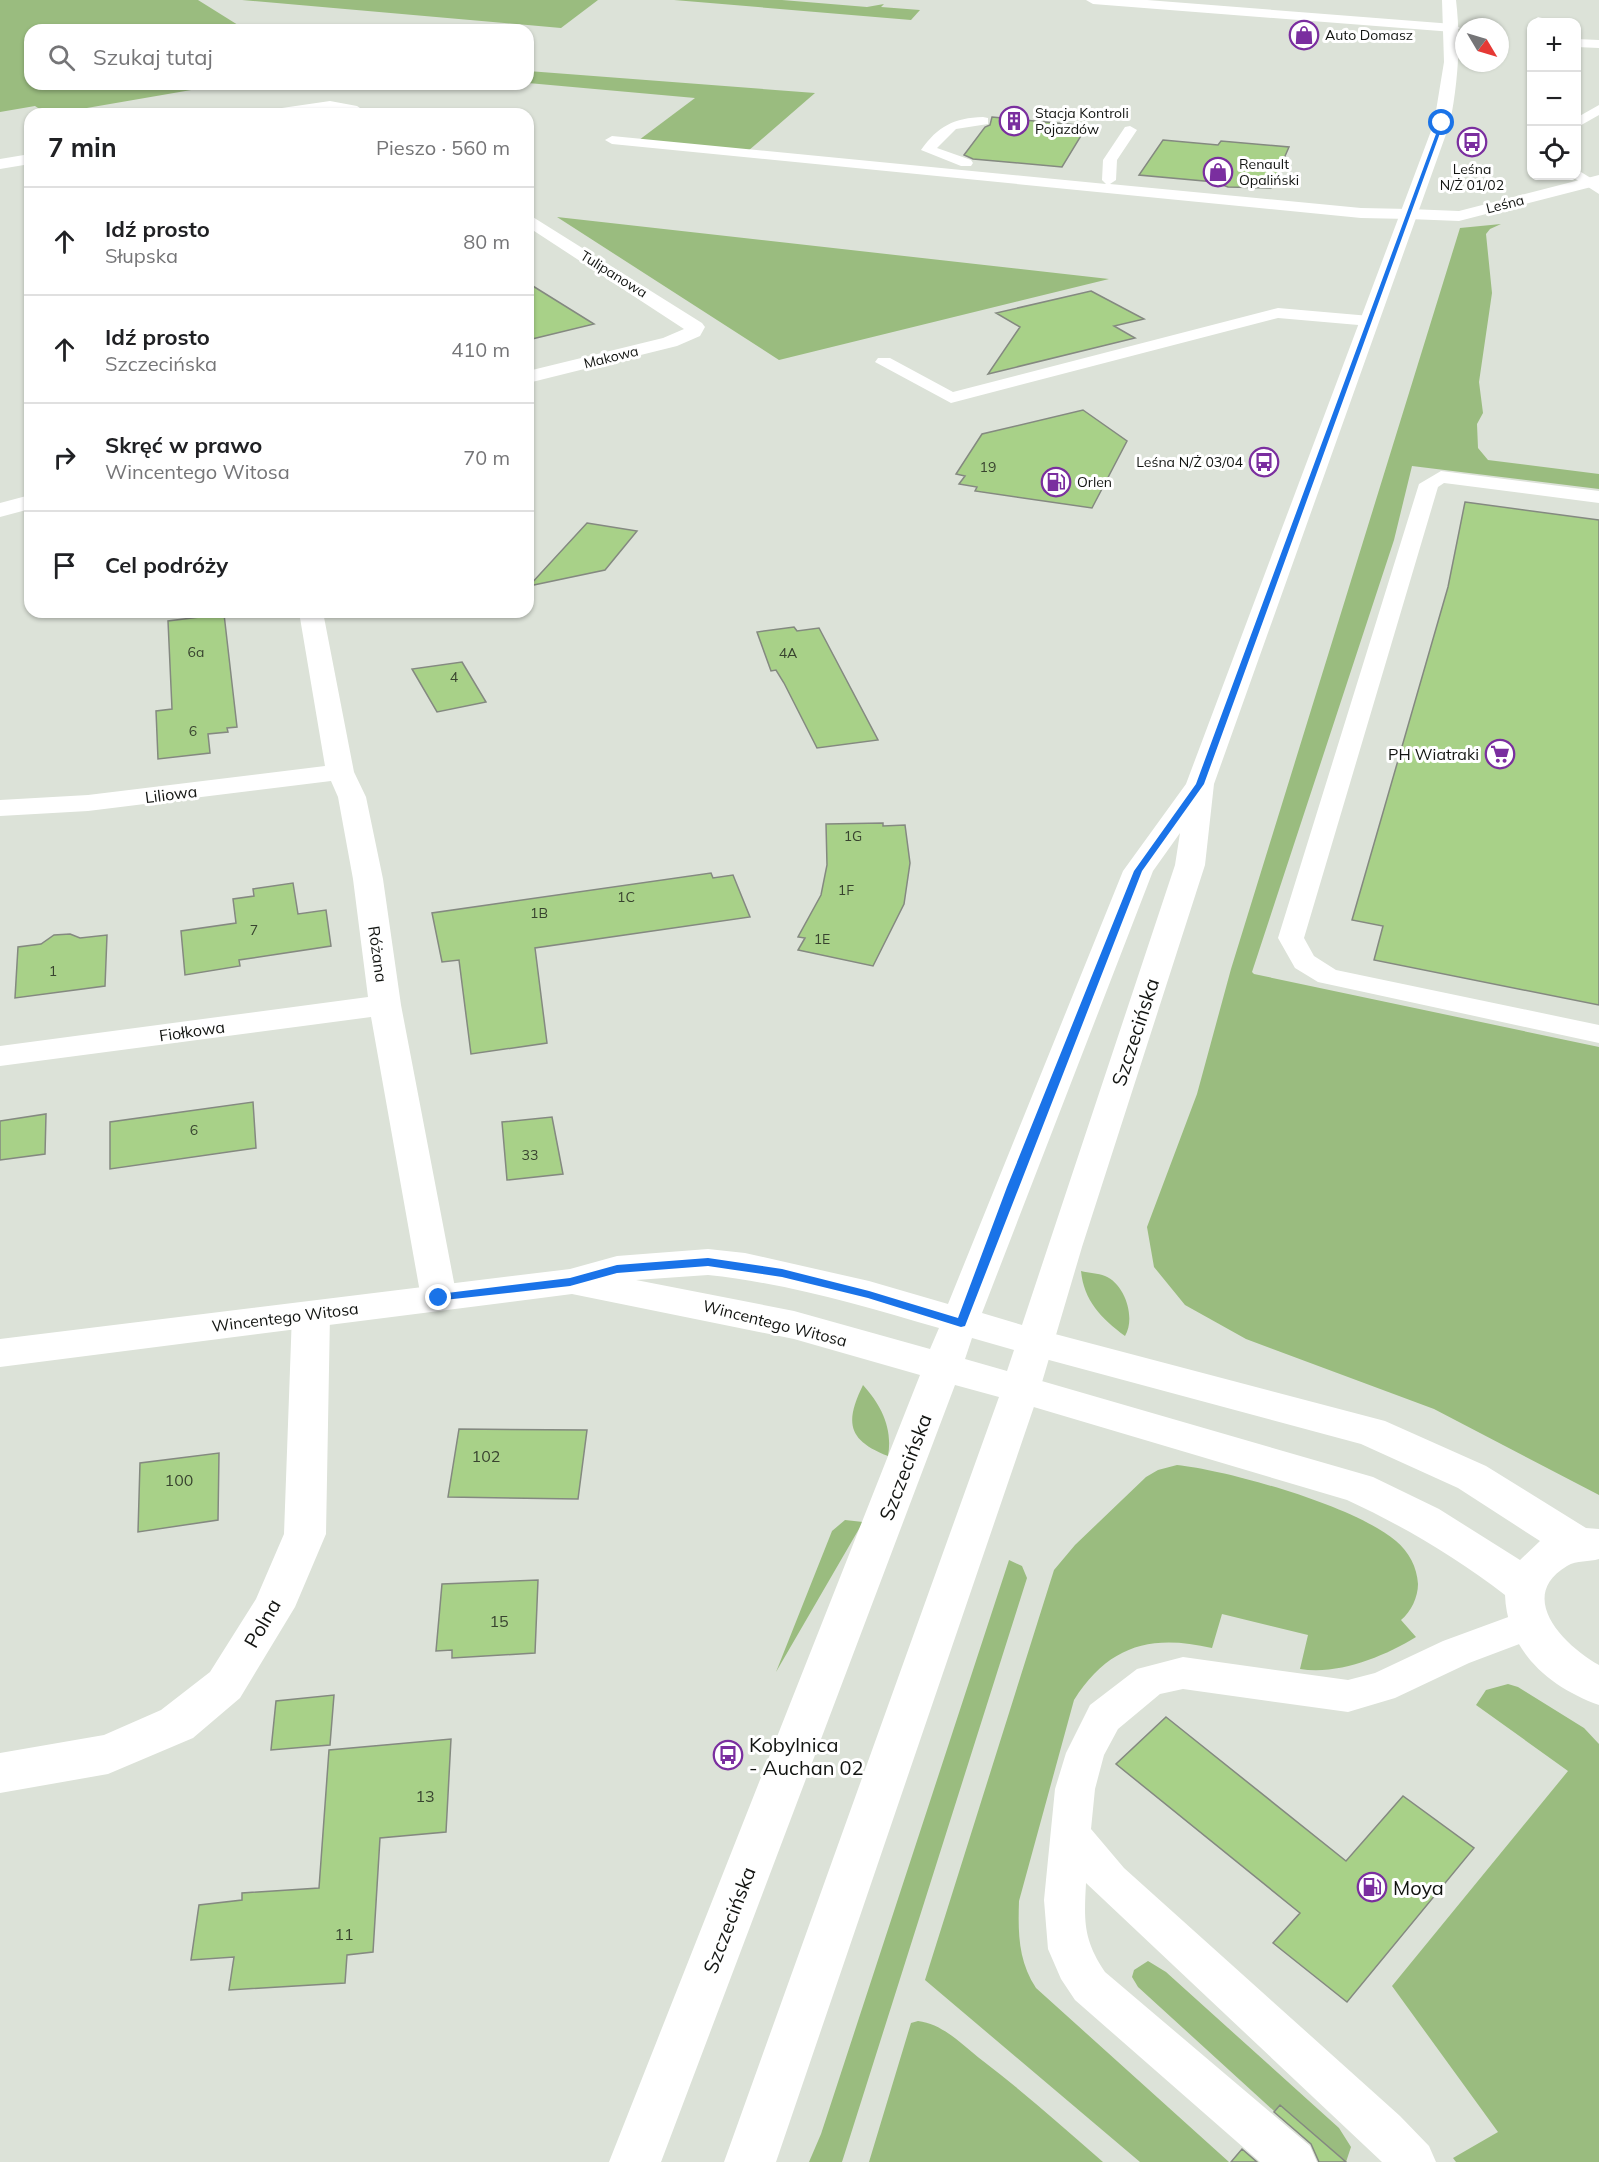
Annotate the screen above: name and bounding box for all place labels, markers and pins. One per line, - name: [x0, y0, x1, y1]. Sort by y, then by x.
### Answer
- shop icon: Auto Domasz: [1288, 19, 1320, 51]
- place label: Auto Domasz: [1325, 26, 1413, 44]
- place label: Stacja Kontroli Pojazdów: [1035, 104, 1129, 138]
- building icon: Stacja Kontroli Pojazdów: [998, 105, 1030, 137]
- bus stop icon: Leśna N/Ż 01/02: [1456, 126, 1488, 158]
- place label: Renault Opaliński: [1239, 155, 1299, 189]
- shop icon: Renault Opaliński: [1202, 156, 1234, 188]
- place label: Leśna N/Ż 01/02: [1440, 160, 1504, 194]
- bus stop icon: Leśna N/Ż 03/04: [1248, 446, 1280, 478]
- place label: Leśna N/Ż 03/04: [1136, 453, 1244, 471]
- fuel station icon: Orlen: [1040, 466, 1072, 498]
- place label: Orlen: [1077, 473, 1112, 491]
- supermarket icon: PH Wiatraki: [1484, 738, 1516, 770]
- place label: PH Wiatraki: [1388, 744, 1479, 764]
- place label: Kobylnica - Auchan 02: [749, 1732, 864, 1780]
- bus stop icon: Kobylnica - Auchan 02: [712, 1739, 744, 1771]
- fuel station icon: Moya: [1356, 1871, 1388, 1903]
- place label: Moya: [1393, 1875, 1444, 1900]

